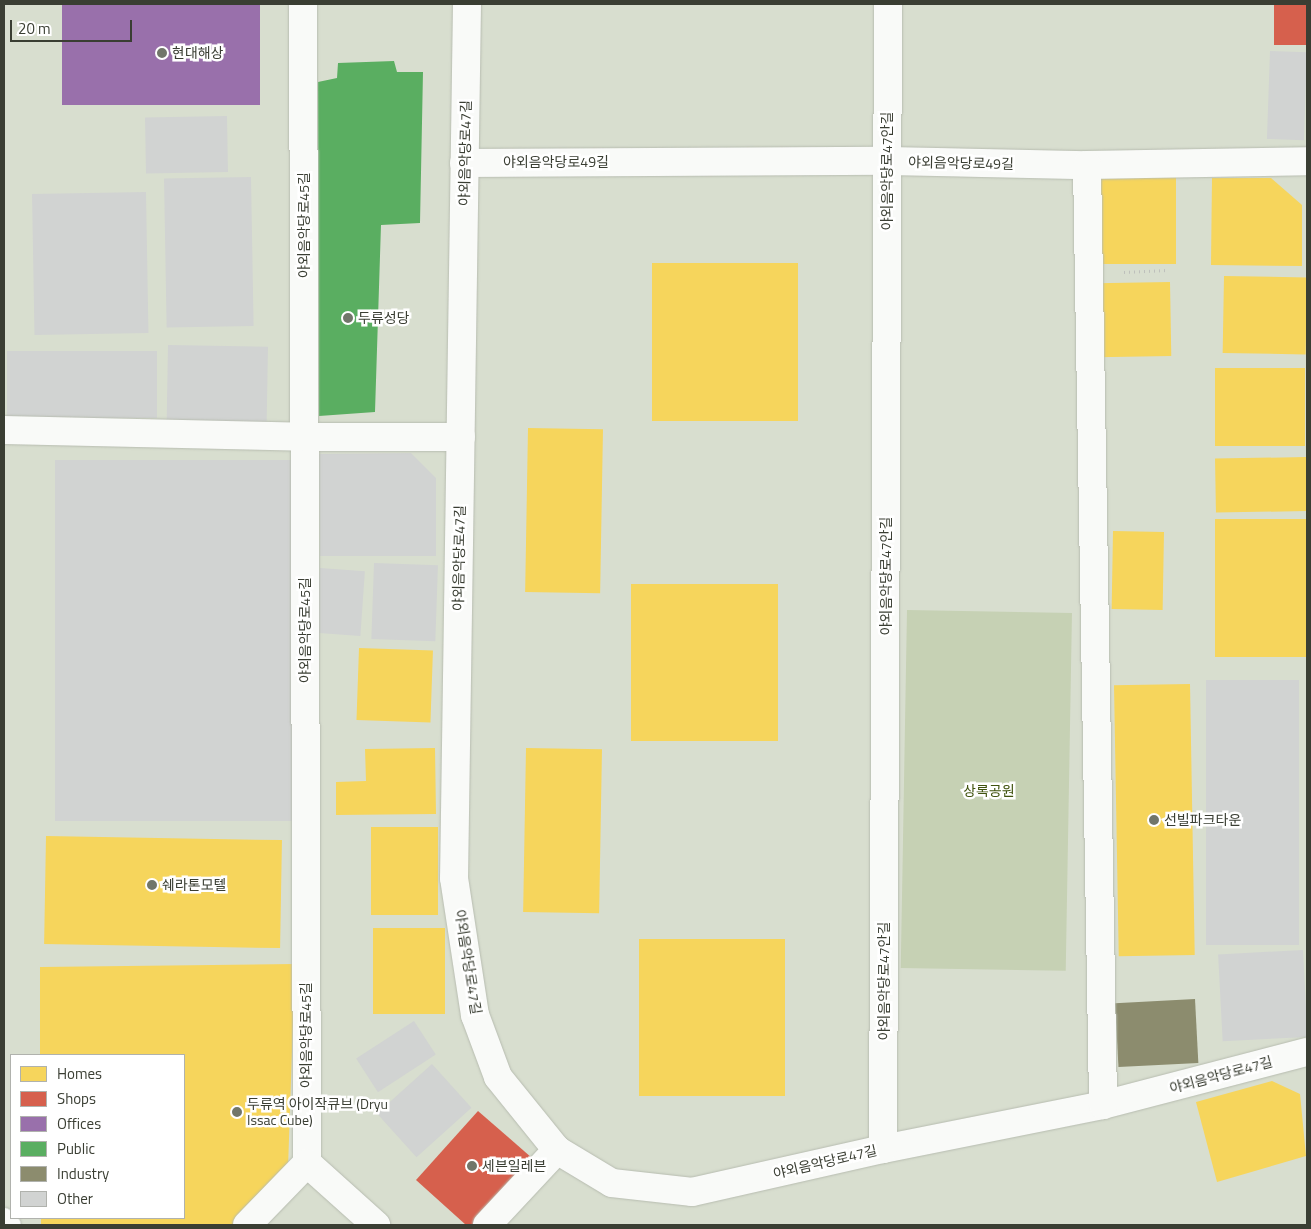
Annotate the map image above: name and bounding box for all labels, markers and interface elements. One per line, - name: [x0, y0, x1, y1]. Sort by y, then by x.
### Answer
- scale bar: [12, 10, 135, 42]
- text: 20 m: [18, 17, 51, 40]
- place label: 현대해상: [172, 45, 224, 61]
- marker: 현대해상: [156, 47, 168, 59]
- street label: 야외음악당로47길: [456, 100, 474, 206]
- street label: 야외음악당로47안길: [879, 112, 895, 230]
- street label: 야외음악당로49길: [503, 154, 609, 170]
- street label: 야외음악당로49길: [908, 154, 1014, 172]
- street label: 야외음악당로45길: [296, 172, 312, 278]
- place label: 두류성당: [358, 310, 410, 326]
- marker: 두류성당: [342, 312, 354, 324]
- street label: 야외음악당로47길: [450, 505, 468, 611]
- street label: 야외음악당로47안길: [878, 517, 894, 635]
- street label: 야외음악당로45길: [297, 577, 313, 683]
- park label: 상록공원: [963, 783, 1015, 799]
- place label: 선빌파크타운: [1164, 812, 1241, 828]
- marker: 선빌파크타운: [1148, 814, 1160, 826]
- place label: 쉐라톤모텔: [162, 877, 226, 893]
- marker: 쉐라톤모텔: [146, 879, 158, 891]
- street label: 야외음악당로47길: [451, 908, 485, 1016]
- street label: 야외음악당로47안길: [876, 922, 892, 1040]
- street label: 야외음악당로45길: [298, 982, 314, 1088]
- street label: 야외음악당로47길: [1168, 1053, 1274, 1097]
- legend: [10, 1054, 185, 1219]
- text: Homes: [57, 1062, 102, 1085]
- text: Shops: [57, 1087, 96, 1110]
- place label: 두류역 아이작큐브 (Dryu Issac Cube): [247, 1096, 388, 1128]
- marker: 두류역 아이작큐브 (Dryu Issac Cube): [231, 1106, 243, 1118]
- text: Offices: [57, 1112, 101, 1135]
- text: Public: [57, 1137, 95, 1160]
- street label: 야외음악당로47길: [772, 1142, 878, 1182]
- place label: 세븐일레븐: [482, 1158, 546, 1174]
- marker: 세븐일레븐: [466, 1160, 478, 1172]
- text: Industry: [57, 1162, 109, 1185]
- text: Other: [57, 1187, 93, 1210]

